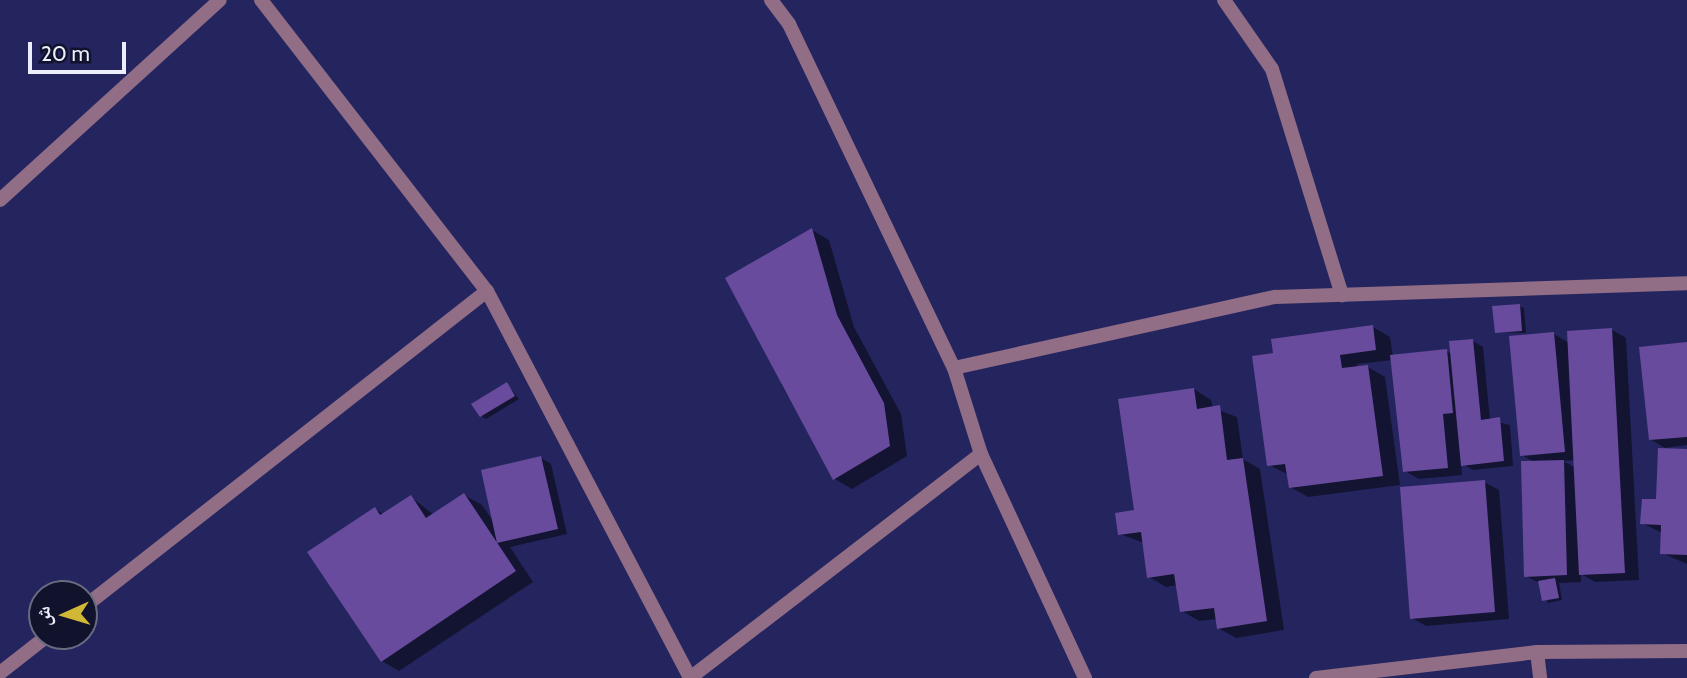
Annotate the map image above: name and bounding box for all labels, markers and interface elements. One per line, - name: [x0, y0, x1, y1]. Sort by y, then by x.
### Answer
- scale bar: [32, 28, 130, 72]
- text: 20 m: [41, 41, 90, 66]
- north arrow: [28, 580, 98, 650]
- text: ش: [31, 606, 56, 627]

